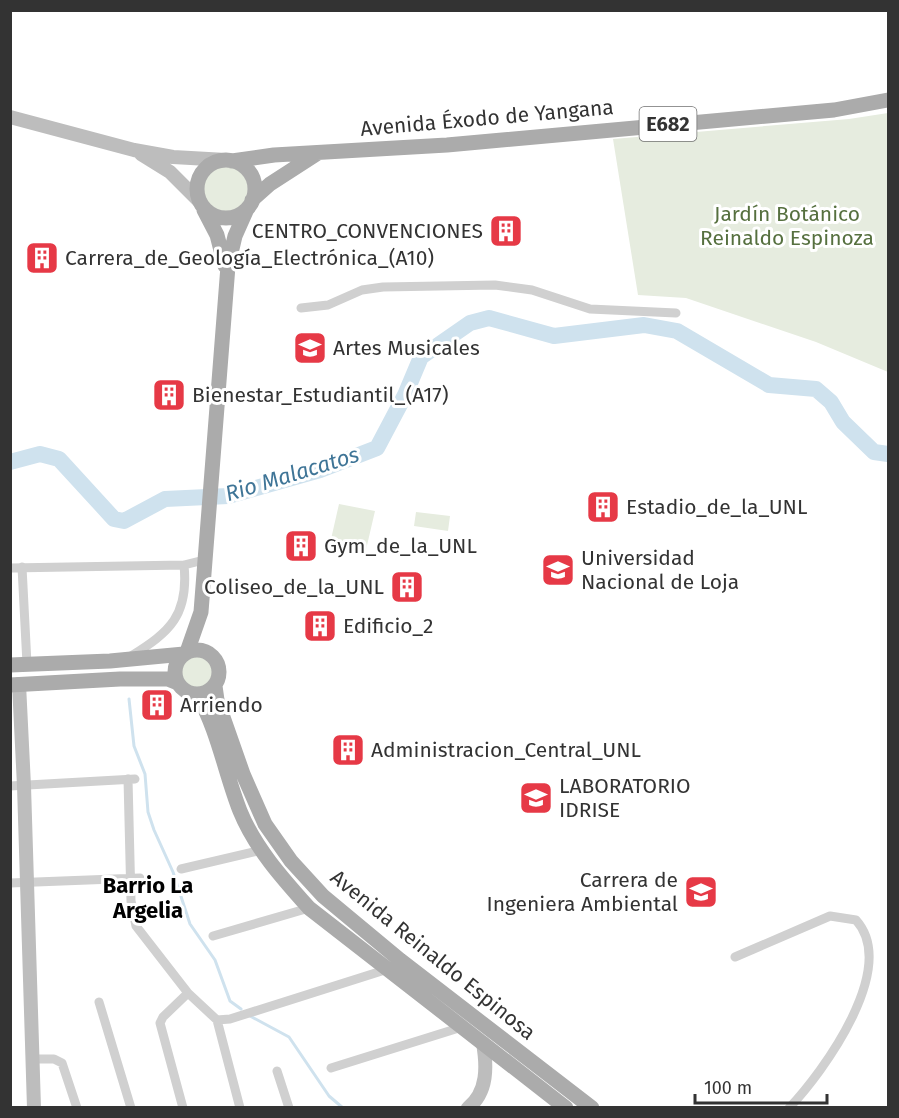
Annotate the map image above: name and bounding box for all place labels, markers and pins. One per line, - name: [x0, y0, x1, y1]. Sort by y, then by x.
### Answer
- building icon: CENTRO_CONVENCIONES: [488, 213, 524, 249]
- place label: CENTRO_CONVENCIONES: [252, 218, 483, 244]
- building icon: Carrera_de_Geología_Electrónica_(A10): [24, 240, 60, 276]
- place label: Carrera_de_Geología_Electrónica_(A10): [65, 245, 434, 271]
- school or university icon: Artes Musicales: [292, 330, 328, 366]
- place label: Artes Musicales: [333, 335, 480, 361]
- building icon: Bienestar_Estudiantil_(A17): [151, 377, 187, 413]
- place label: Bienestar_Estudiantil_(A17): [192, 382, 448, 408]
- building icon: Estadio_de_la_UNL: [585, 489, 621, 525]
- place label: Estadio_de_la_UNL: [626, 494, 808, 520]
- building icon: Gym_de_la_UNL: [283, 528, 319, 564]
- place label: Gym_de_la_UNL: [324, 533, 477, 559]
- place label: Universidad Nacional de Loja: [581, 545, 739, 595]
- school or university icon: Universidad Nacional de Loja: [540, 552, 576, 588]
- building icon: Coliseo_de_la_UNL: [389, 569, 425, 605]
- place label: Coliseo_de_la_UNL: [204, 574, 385, 600]
- building icon: Edificio_2: [302, 608, 338, 644]
- place label: Edificio_2: [343, 613, 434, 639]
- building icon: Arriendo: [139, 687, 175, 723]
- place label: Arriendo: [180, 692, 263, 718]
- building icon: Administracion_Central_UNL: [330, 732, 366, 768]
- place label: Administracion_Central_UNL: [371, 737, 641, 763]
- place label: LABORATORIO IDRISE: [559, 773, 691, 823]
- school or university icon: LABORATORIO IDRISE: [518, 780, 554, 816]
- place label: Carrera de Ingeniera Ambiental: [486, 867, 678, 917]
- school or university icon: Carrera de Ingeniera Ambiental: [683, 874, 719, 910]

